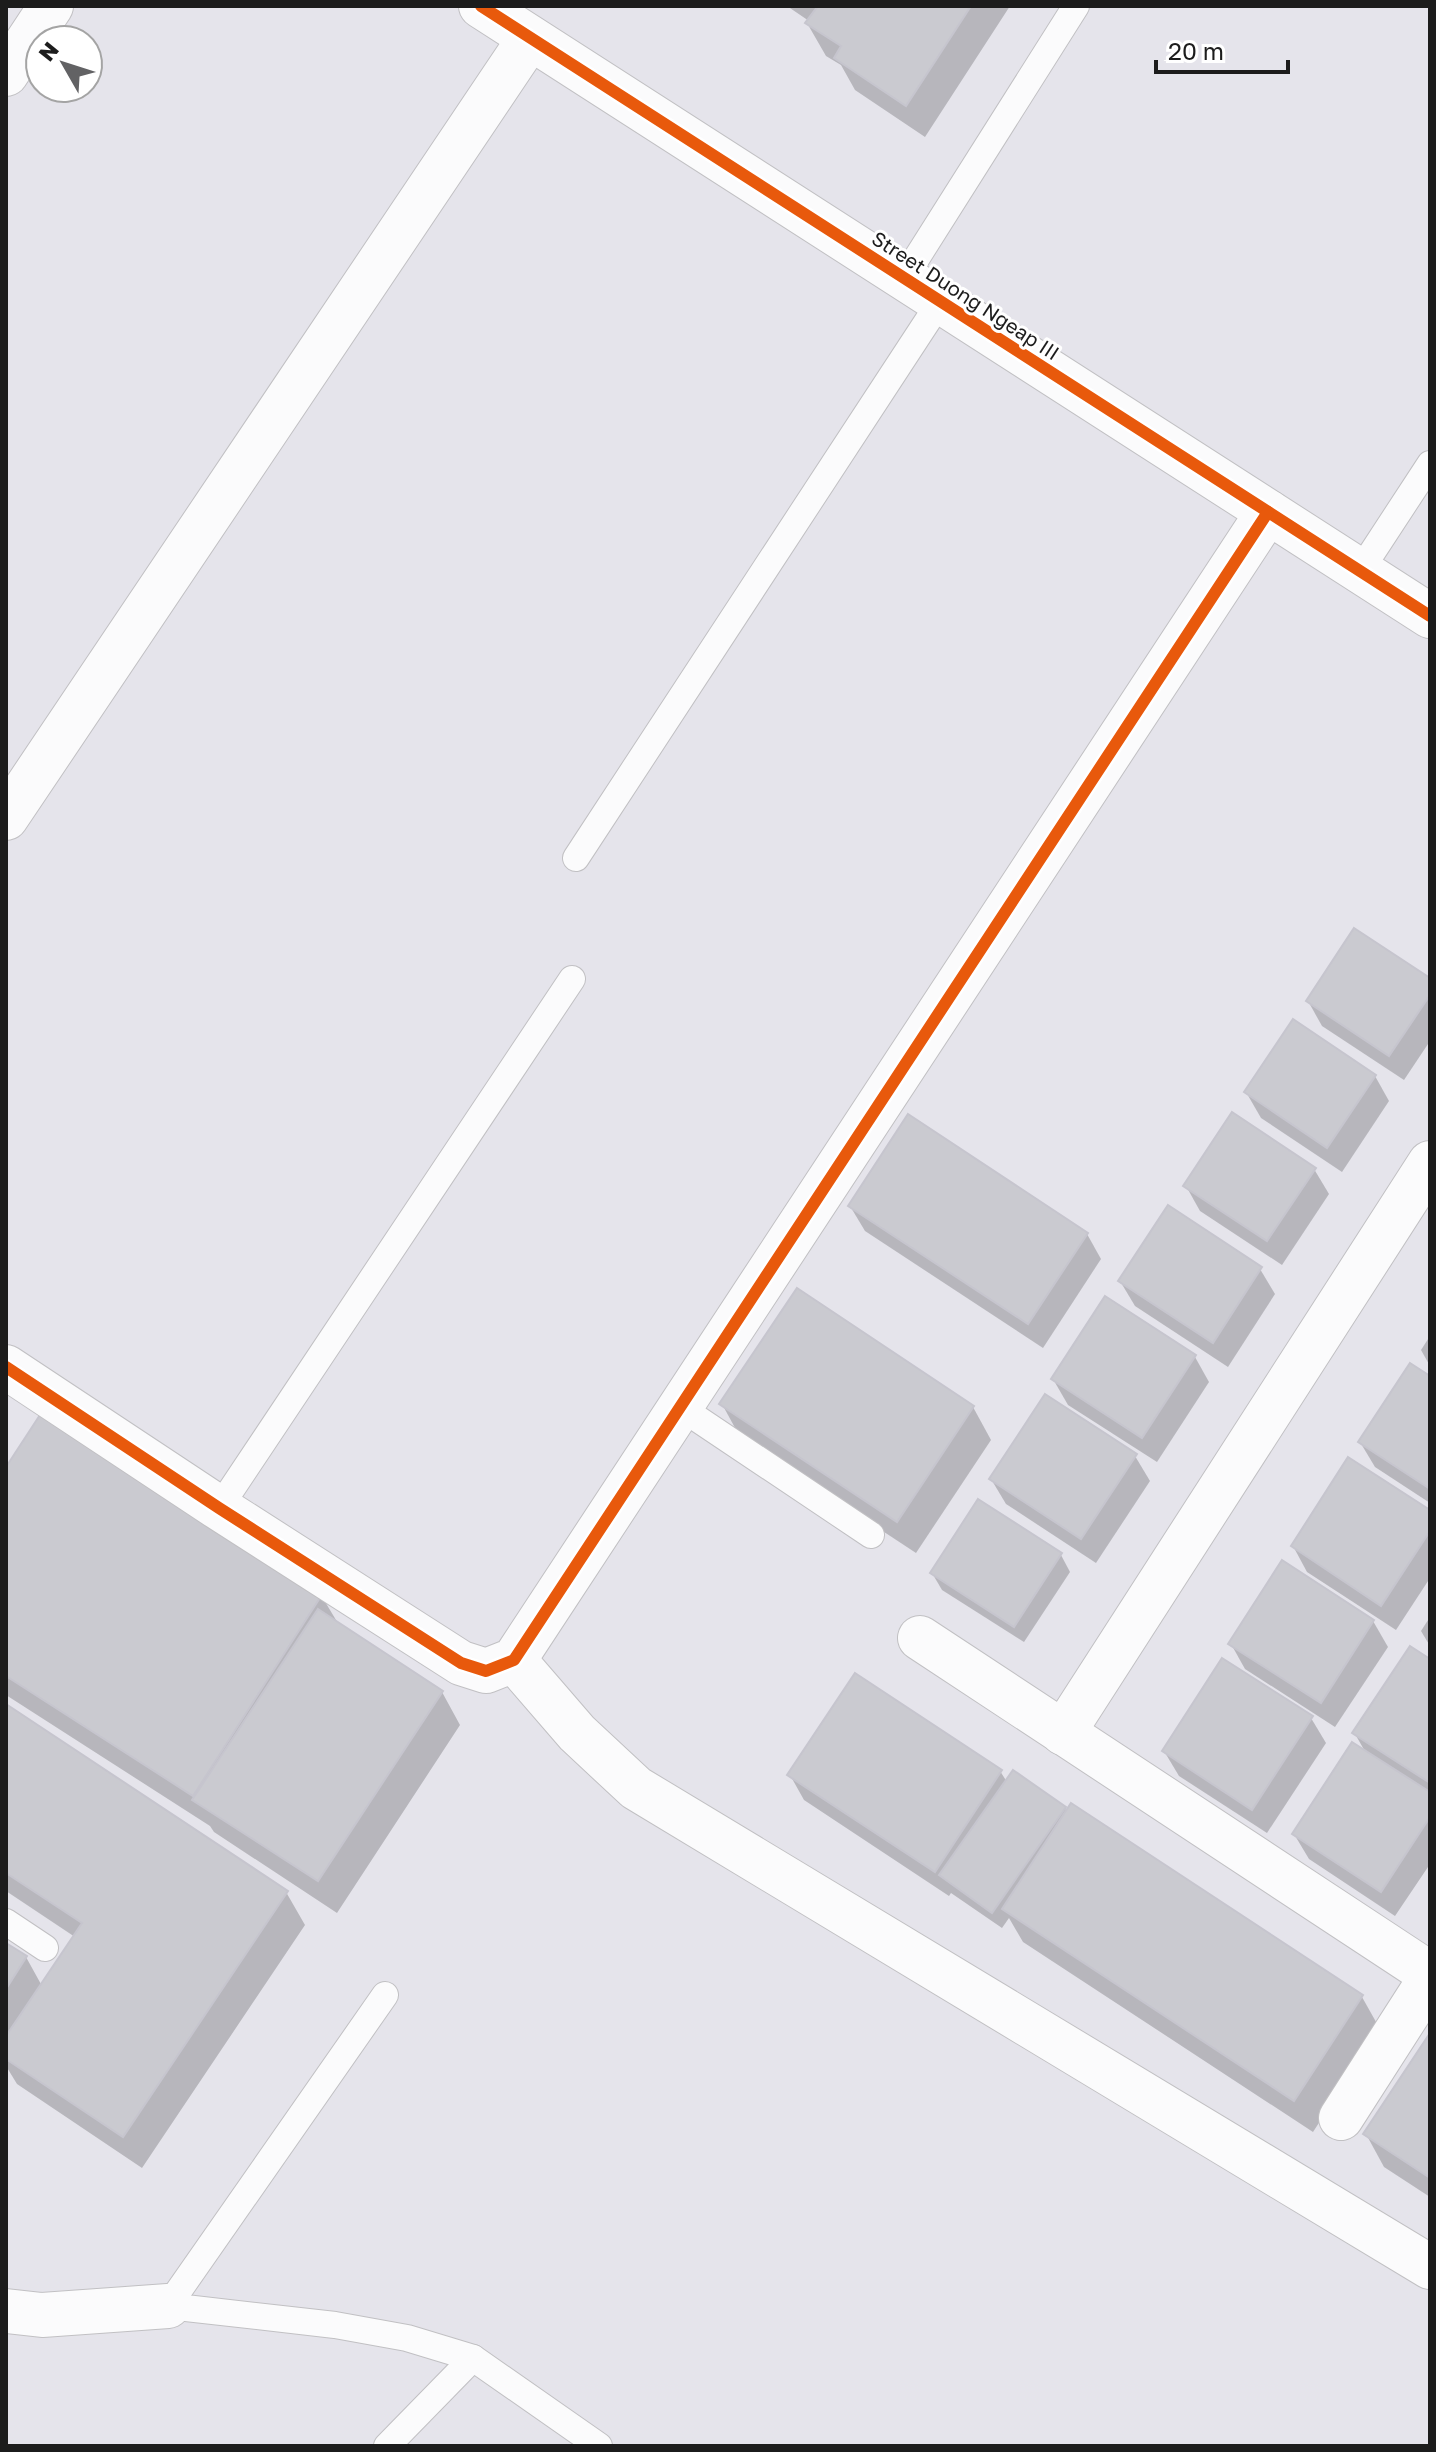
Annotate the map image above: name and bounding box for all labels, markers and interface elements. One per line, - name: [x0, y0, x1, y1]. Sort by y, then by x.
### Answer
- north arrow: [24, 24, 104, 104]
- scale bar: [1156, 24, 1288, 74]
- text: N: [32, 36, 64, 66]
- text: 20 m: [1168, 36, 1224, 65]
- street label: Street Duong Ngeap III: [868, 225, 1064, 365]

